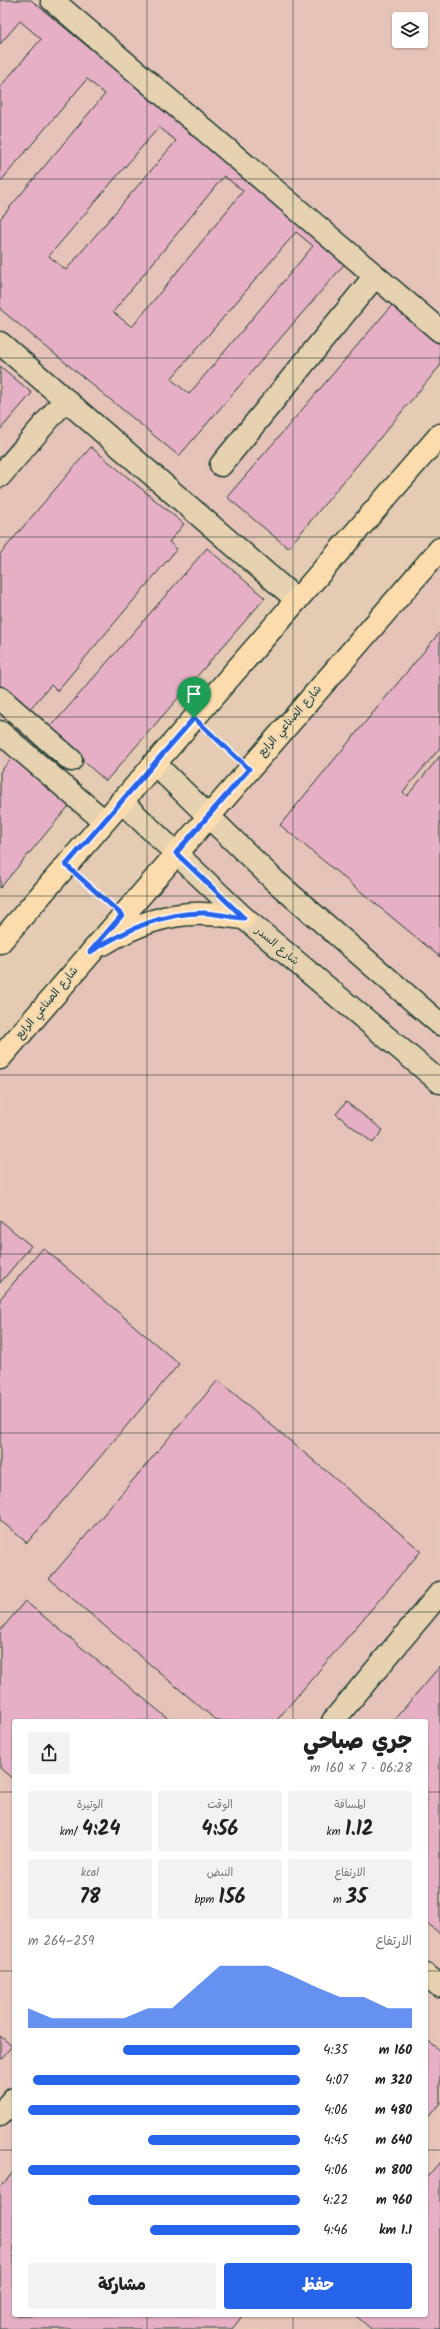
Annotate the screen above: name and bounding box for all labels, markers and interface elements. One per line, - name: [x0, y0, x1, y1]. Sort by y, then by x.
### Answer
- map controls: [392, 12, 428, 48]
- button: layers: [392, 12, 428, 48]
- pin: [177, 677, 211, 718]
- street label: شارع الصناعي الرابع: [254, 681, 327, 762]
- icon: arrive: [183, 683, 205, 705]
- street label: شارع السدر: [250, 921, 303, 970]
- street label: شارع الصناعي الرابع: [11, 963, 84, 1044]
- text: جري صباحي: [303, 1725, 412, 1760]
- button: share: [28, 1732, 70, 1774]
- text: 06:28 · 7 × 160 m: [310, 1758, 412, 1779]
- text: الوتيرة: [77, 1796, 103, 1814]
- text: الوقت: [207, 1796, 233, 1814]
- text: المسافة: [334, 1796, 366, 1814]
- text: 4:24: [82, 1814, 120, 1846]
- text: 4:56: [202, 1814, 238, 1846]
- text: 1.12: [345, 1814, 373, 1846]
- text: /km: [60, 1823, 82, 1841]
- text: km: [327, 1823, 345, 1841]
- text: kcal: [81, 1864, 99, 1882]
- text: النبض: [207, 1864, 233, 1882]
- text: الارتفاع: [335, 1864, 365, 1882]
- text: 78: [79, 1882, 101, 1914]
- text: 156: [219, 1882, 246, 1914]
- text: 35: [346, 1882, 367, 1914]
- text: bpm: [194, 1891, 219, 1909]
- text: m: [333, 1891, 346, 1909]
- text: 259–264 m: [28, 1931, 94, 1952]
- text: الارتفاع: [376, 1931, 412, 1952]
- text: 4:35: [323, 2040, 348, 2061]
- text: 160 m: [379, 2040, 412, 2061]
- text: 4:07: [325, 2070, 348, 2091]
- text: 320 m: [375, 2070, 412, 2091]
- text: 4:06: [324, 2100, 348, 2121]
- text: 480 m: [375, 2100, 412, 2121]
- text: 4:45: [323, 2130, 348, 2151]
- text: 640 m: [376, 2130, 412, 2151]
- text: 4:06: [324, 2160, 348, 2181]
- text: 800 m: [375, 2160, 412, 2181]
- text: 4:22: [323, 2190, 348, 2211]
- text: 960 m: [376, 2190, 412, 2211]
- text: 4:46: [323, 2220, 348, 2241]
- text: 1.1 km: [379, 2220, 412, 2241]
- button: مشاركة: [28, 2263, 216, 2309]
- button: حفظ: [224, 2263, 412, 2309]

